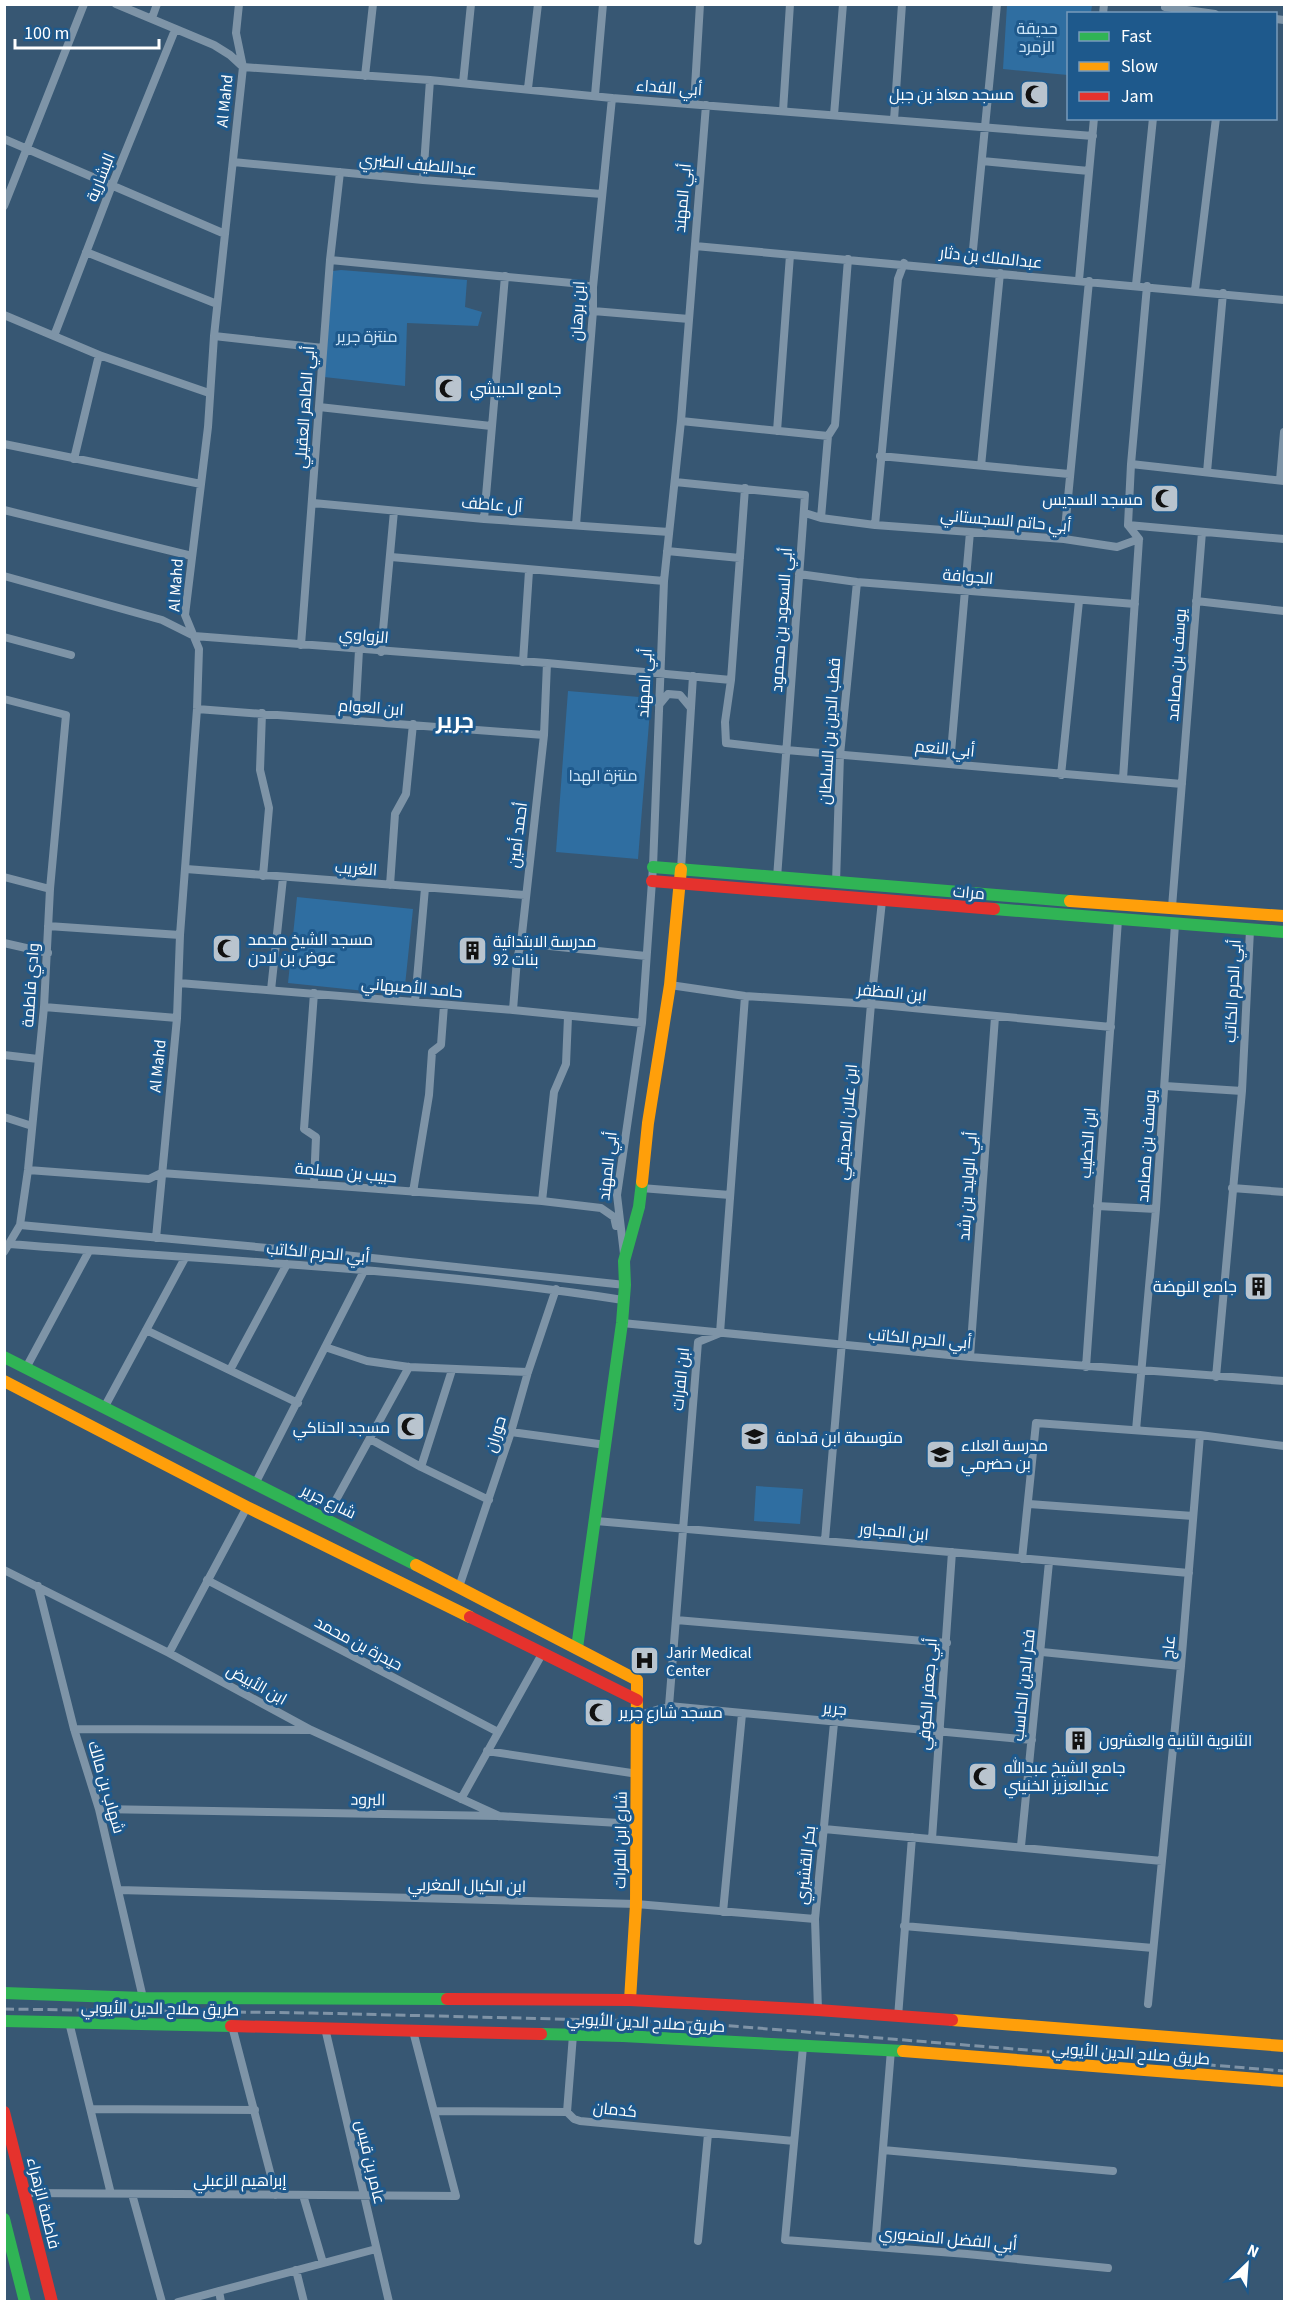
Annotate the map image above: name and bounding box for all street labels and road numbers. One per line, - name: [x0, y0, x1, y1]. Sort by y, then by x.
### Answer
- street label: Al Mahd: [211, 73, 239, 129]
- street label: أبي الفداء: [635, 75, 703, 103]
- street label: عبداللطيف الطبري: [358, 149, 477, 183]
- street label: البشارية: [81, 150, 121, 205]
- street label: أبي المهند: [669, 163, 699, 234]
- street label: عبدالملك بن دثار: [938, 242, 1043, 274]
- street label: ابن برهان: [565, 280, 591, 342]
- street label: أبي الطاهر العقيلي: [290, 345, 322, 469]
- street label: آل عاطف: [461, 492, 524, 518]
- street label: أبي حاتم السجستاني: [939, 504, 1072, 540]
- street label: أبي السعود بن محمود: [766, 547, 800, 693]
- street label: Al Mahd: [163, 558, 189, 612]
- street label: الجوافة: [942, 564, 994, 590]
- street label: يوسف بن مصامد: [1162, 607, 1192, 722]
- street label: الزواوي: [338, 623, 390, 651]
- street label: أبي المهند: [632, 648, 660, 718]
- street label: قطب الدين بن السلطان: [814, 657, 846, 805]
- street label: ابن العوام: [338, 695, 404, 721]
- street label: أبي النعم: [914, 735, 976, 765]
- street label: أحمد أمين: [503, 801, 533, 869]
- street label: الغريب: [334, 857, 378, 881]
- street label: مرات: [952, 881, 986, 905]
- street label: أبي الحرم الكاتب: [1219, 939, 1249, 1043]
- street label: وادي فاطمة: [17, 942, 47, 1028]
- street label: حامد الأصبهاني: [360, 973, 464, 1005]
- street label: ابن المظفر: [855, 979, 927, 1007]
- street label: Al Mahd: [144, 1038, 172, 1094]
- street label: ابن علان الصديقي: [831, 1063, 865, 1181]
- street label: يوسف بن مصامد: [1132, 1088, 1162, 1203]
- street label: ابن الخطيب: [1075, 1107, 1101, 1179]
- street label: أبي المهند: [593, 1131, 625, 1202]
- street label: أبي الوليد بن رشد: [953, 1131, 985, 1242]
- street label: حبيب بن مسلمة: [294, 1158, 398, 1188]
- street label: أبي الحرم الكاتب: [265, 1238, 370, 1270]
- street label: أبي الحرم الكاتب: [867, 1324, 972, 1356]
- street label: ابن الفرات: [667, 1346, 695, 1412]
- street label: حوران: [480, 1413, 512, 1455]
- street label: شارع جرير: [297, 1479, 360, 1525]
- street label: ابن المجاور: [857, 1518, 930, 1546]
- street label: حيدرة بن محمد: [311, 1611, 406, 1676]
- street label: فخر الدين الحاسب: [1007, 1628, 1041, 1742]
- street label: عاج: [1157, 1634, 1181, 1660]
- street label: أبي جعفر الكوفي: [913, 1637, 945, 1751]
- street label: ابن الأبيض: [222, 1659, 291, 1711]
- street label: جرير: [821, 1697, 848, 1721]
- street label: شهاب بن مالك: [82, 1738, 130, 1836]
- street label: البرود: [350, 1789, 386, 1811]
- street label: شارع ابن الفرات: [609, 1791, 633, 1889]
- street label: بكر القشيري: [791, 1825, 823, 1906]
- street label: ابن الكيال المغربي: [408, 1874, 526, 1900]
- street label: طريق صلاح الدين الأيوبي: [80, 1997, 239, 2023]
- street label: طريق صلاح الدين الأيوبي: [566, 2008, 726, 2040]
- street label: طريق صلاح الدين الأيوبي: [1051, 2037, 1211, 2072]
- street label: كدمان: [592, 2097, 638, 2123]
- street label: عامر بن قيس: [350, 2118, 390, 2206]
- street label: فاطمة الزهراء: [21, 2155, 65, 2251]
- street label: إبراهيم الزعبلي: [193, 2170, 287, 2194]
- street label: أبي الفضل المنصوري: [878, 2222, 1018, 2258]

